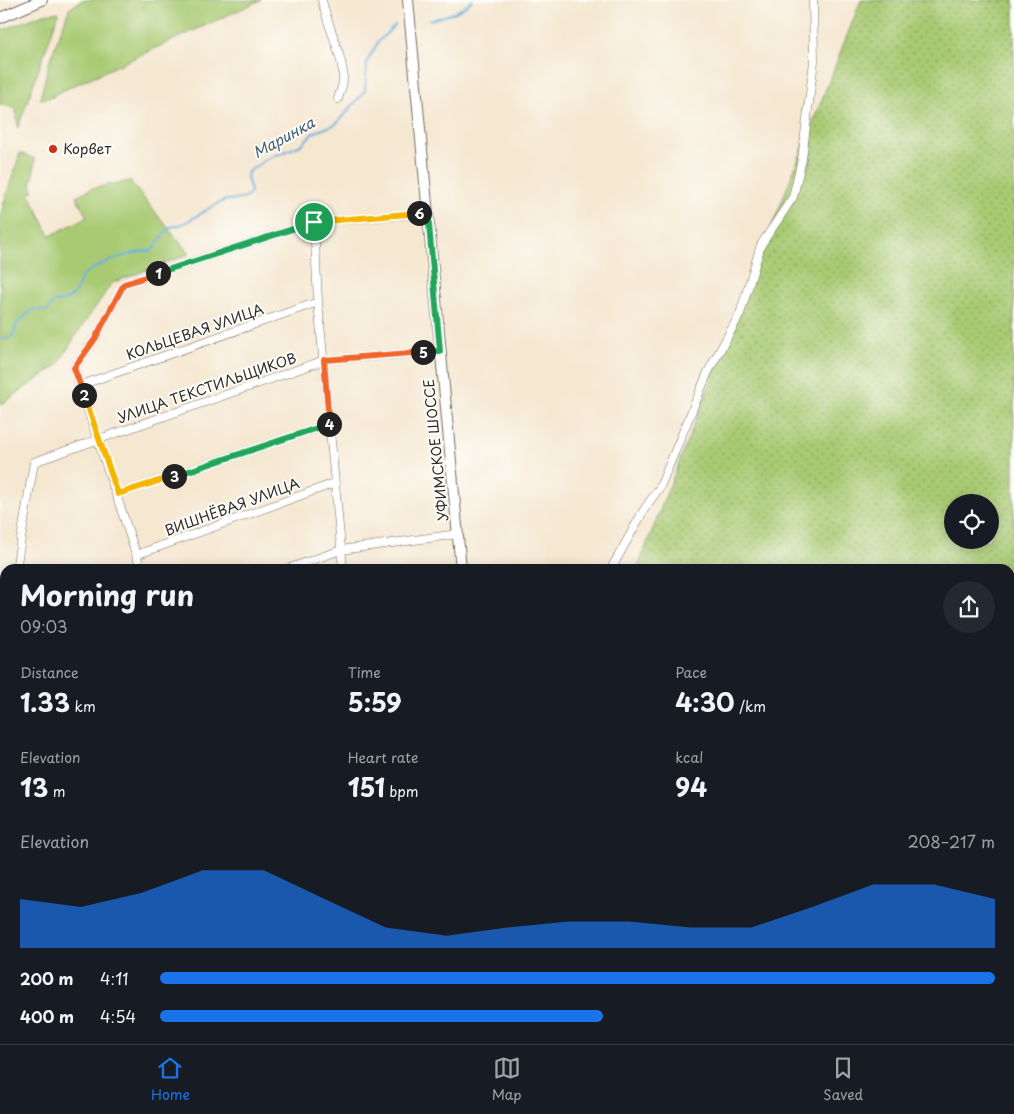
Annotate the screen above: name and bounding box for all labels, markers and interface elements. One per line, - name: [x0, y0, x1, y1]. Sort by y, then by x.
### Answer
- water label: Маринка: [248, 110, 319, 163]
- place label: Корвет: [63, 138, 111, 159]
- marker: Корвет: [47, 143, 59, 155]
- pin: 6: [406, 200, 432, 226]
- pin: [293, 201, 335, 243]
- text: 6: [415, 203, 424, 224]
- icon: arrive: [300, 208, 328, 236]
- pin: 1: [146, 260, 170, 286]
- text: 1: [155, 263, 162, 284]
- street label: КОЛЬЦЕВАЯ УЛИЦА: [123, 298, 267, 365]
- pin: 5: [410, 340, 436, 364]
- text: 5: [419, 342, 428, 363]
- street label: УЛИЦА ТЕКСТИЛЬЩИКОВ: [115, 347, 299, 428]
- street label: УФИМСКОЕ ШОССЕ: [418, 378, 453, 522]
- pin: 2: [72, 382, 96, 408]
- text: 2: [80, 385, 89, 406]
- pin: 4: [316, 412, 342, 436]
- text: 4: [325, 414, 334, 435]
- pin: 3: [162, 464, 186, 488]
- text: 3: [170, 466, 179, 487]
- street label: ВИШНЁВАЯ УЛИЦА: [161, 472, 302, 541]
- map controls: [944, 494, 999, 549]
- button: locate: [944, 494, 999, 549]
- text: Morning run: [20, 573, 194, 616]
- button: share: [943, 581, 995, 633]
- text: 09:03: [20, 614, 68, 638]
- text: Distance: [20, 662, 79, 683]
- text: Time: [348, 662, 381, 683]
- text: Pace: [675, 662, 707, 683]
- text: 1.33: [20, 683, 70, 721]
- text: 5:59: [348, 683, 402, 721]
- text: 4:30: [675, 683, 735, 721]
- text: km: [70, 696, 96, 717]
- text: /km: [735, 696, 766, 717]
- text: Elevation: [20, 747, 80, 768]
- text: Heart rate: [348, 747, 418, 768]
- text: kcal: [675, 747, 703, 768]
- text: 13: [20, 768, 48, 806]
- text: 151: [348, 768, 385, 806]
- text: 94: [675, 768, 707, 806]
- text: m: [48, 781, 66, 802]
- text: bpm: [385, 781, 419, 802]
- text: Elevation: [20, 829, 89, 853]
- text: 208–217 m: [907, 829, 995, 853]
- text: 200 m: [20, 966, 74, 990]
- text: 4:11: [100, 966, 129, 990]
- text: 400 m: [20, 1004, 74, 1028]
- text: 4:54: [100, 1004, 136, 1028]
- tab: Home: [151, 1054, 190, 1105]
- tab: Map: [492, 1054, 522, 1105]
- tab: Saved: [823, 1054, 863, 1105]

